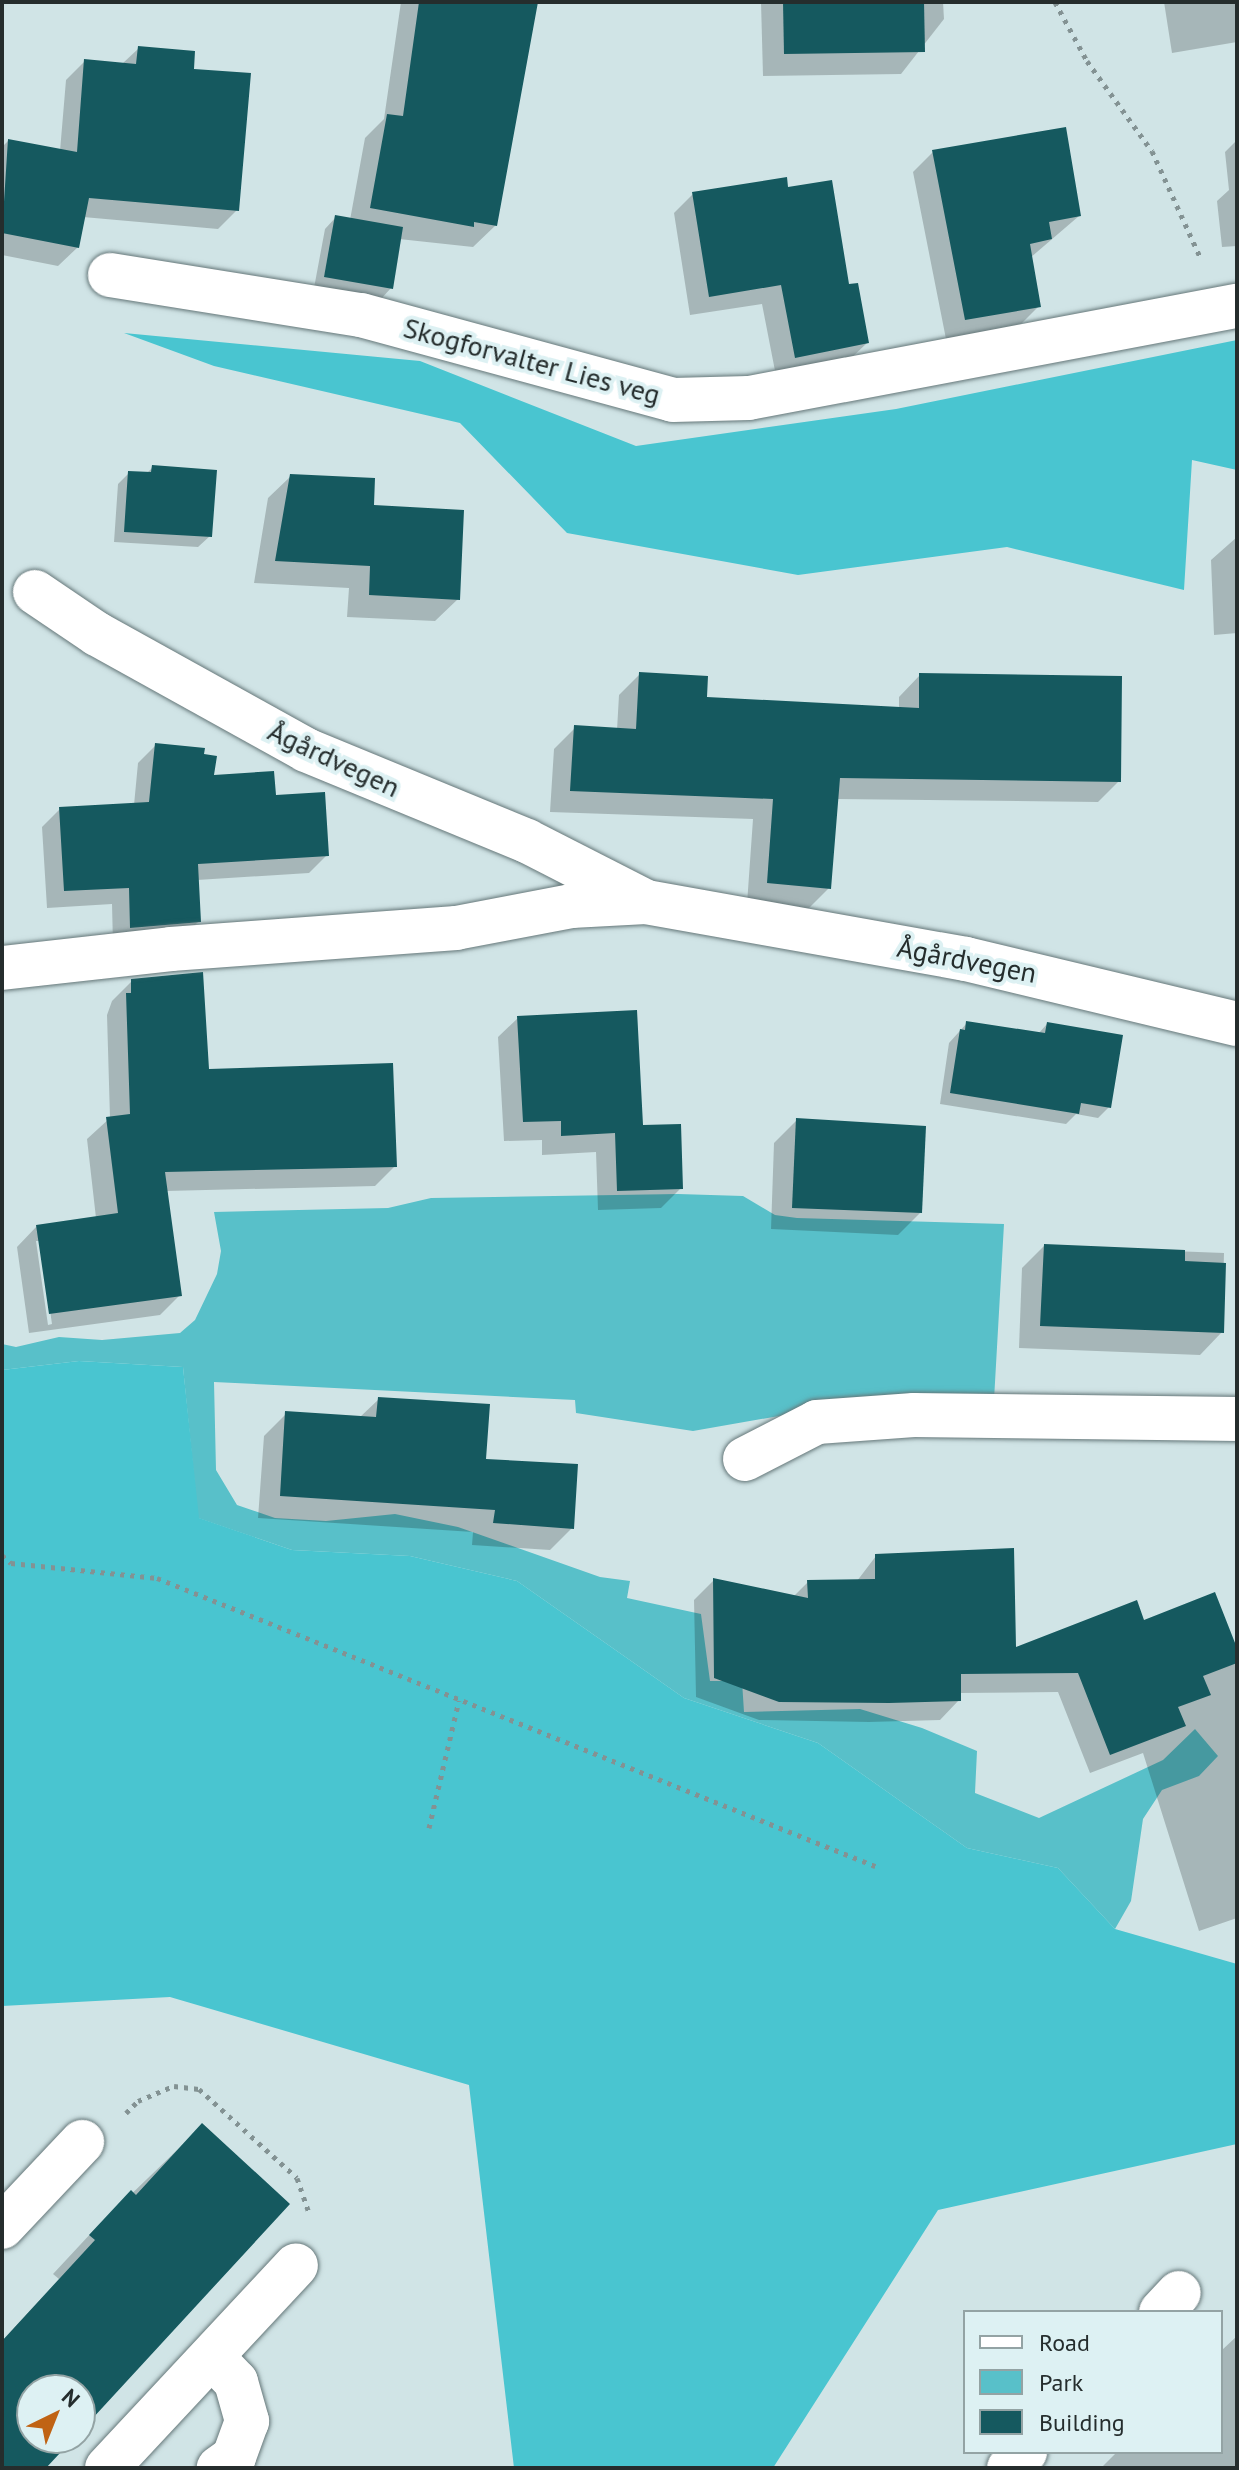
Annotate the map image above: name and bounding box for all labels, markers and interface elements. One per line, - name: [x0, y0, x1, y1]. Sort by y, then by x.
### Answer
- street label: Skogforvalter Lies veg: [400, 311, 664, 411]
- street label: Ågårdvegen: [263, 714, 405, 804]
- street label: Ågårdvegen: [894, 930, 1040, 990]
- legend: [963, 2310, 1223, 2454]
- text: Road: [1039, 2327, 1090, 2358]
- text: Park: [1039, 2367, 1083, 2398]
- north arrow: [16, 2374, 96, 2454]
- text: N: [56, 2383, 86, 2413]
- text: Building: [1039, 2407, 1125, 2438]

